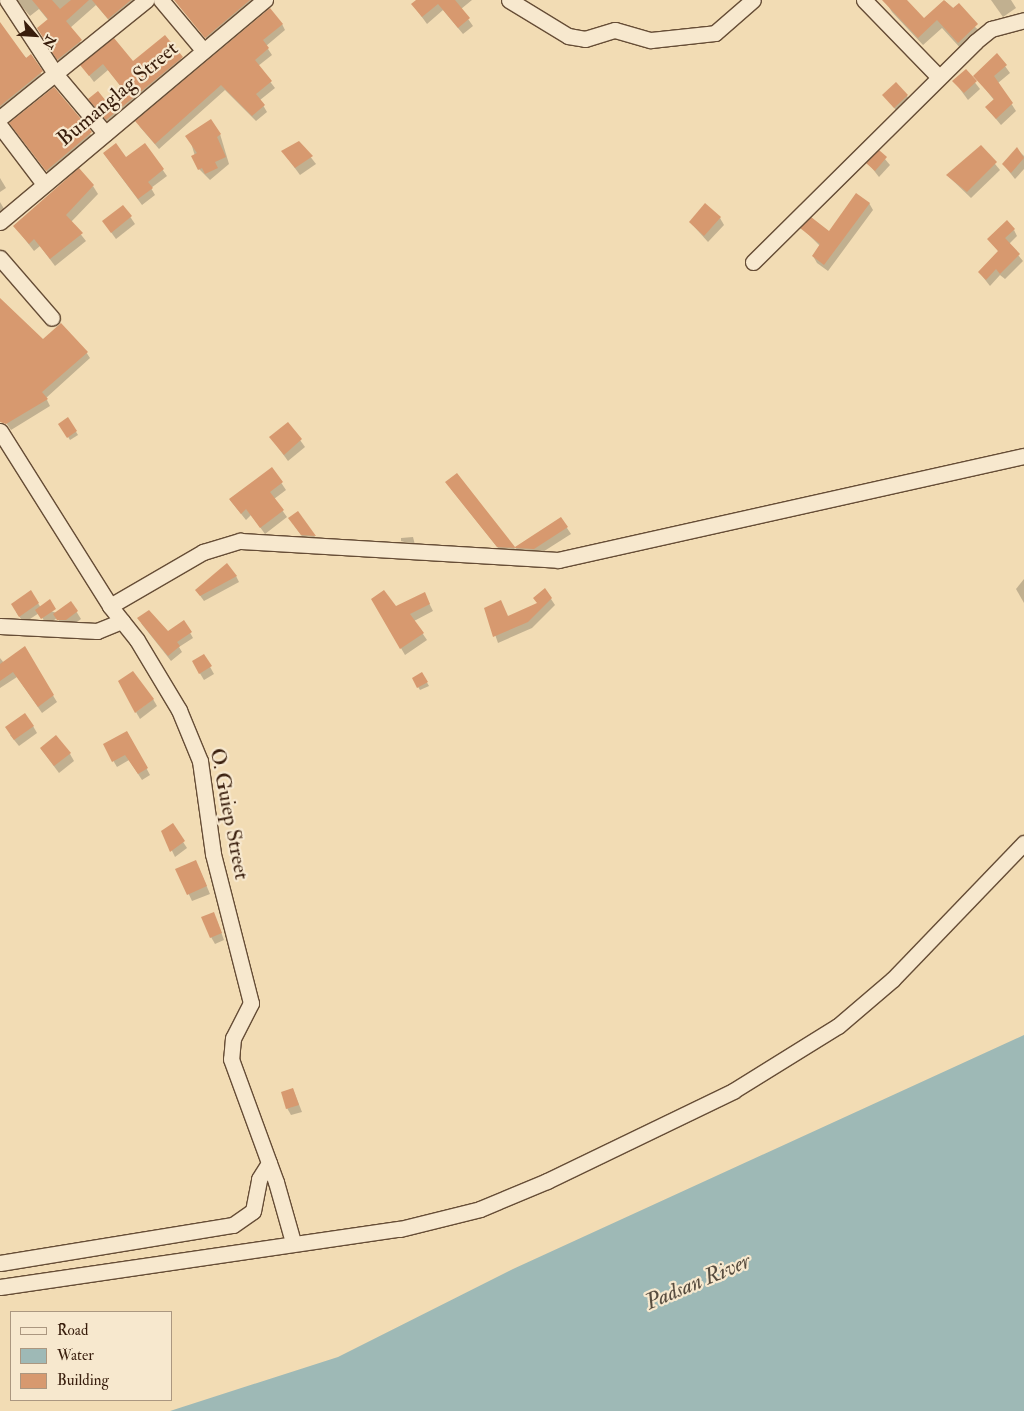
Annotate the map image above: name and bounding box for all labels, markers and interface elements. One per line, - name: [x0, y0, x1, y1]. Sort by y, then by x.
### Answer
- north arrow: [10, 10, 60, 60]
- text: N: [39, 32, 59, 51]
- street label: Bumanglag Street: [52, 36, 184, 152]
- street label: O. Guiep Street: [204, 746, 254, 882]
- water label: Padsan River: [641, 1248, 755, 1316]
- legend: [10, 1311, 172, 1401]
- text: Road: [57, 1321, 88, 1340]
- text: Water: [57, 1346, 94, 1365]
- text: Building: [57, 1371, 109, 1390]

